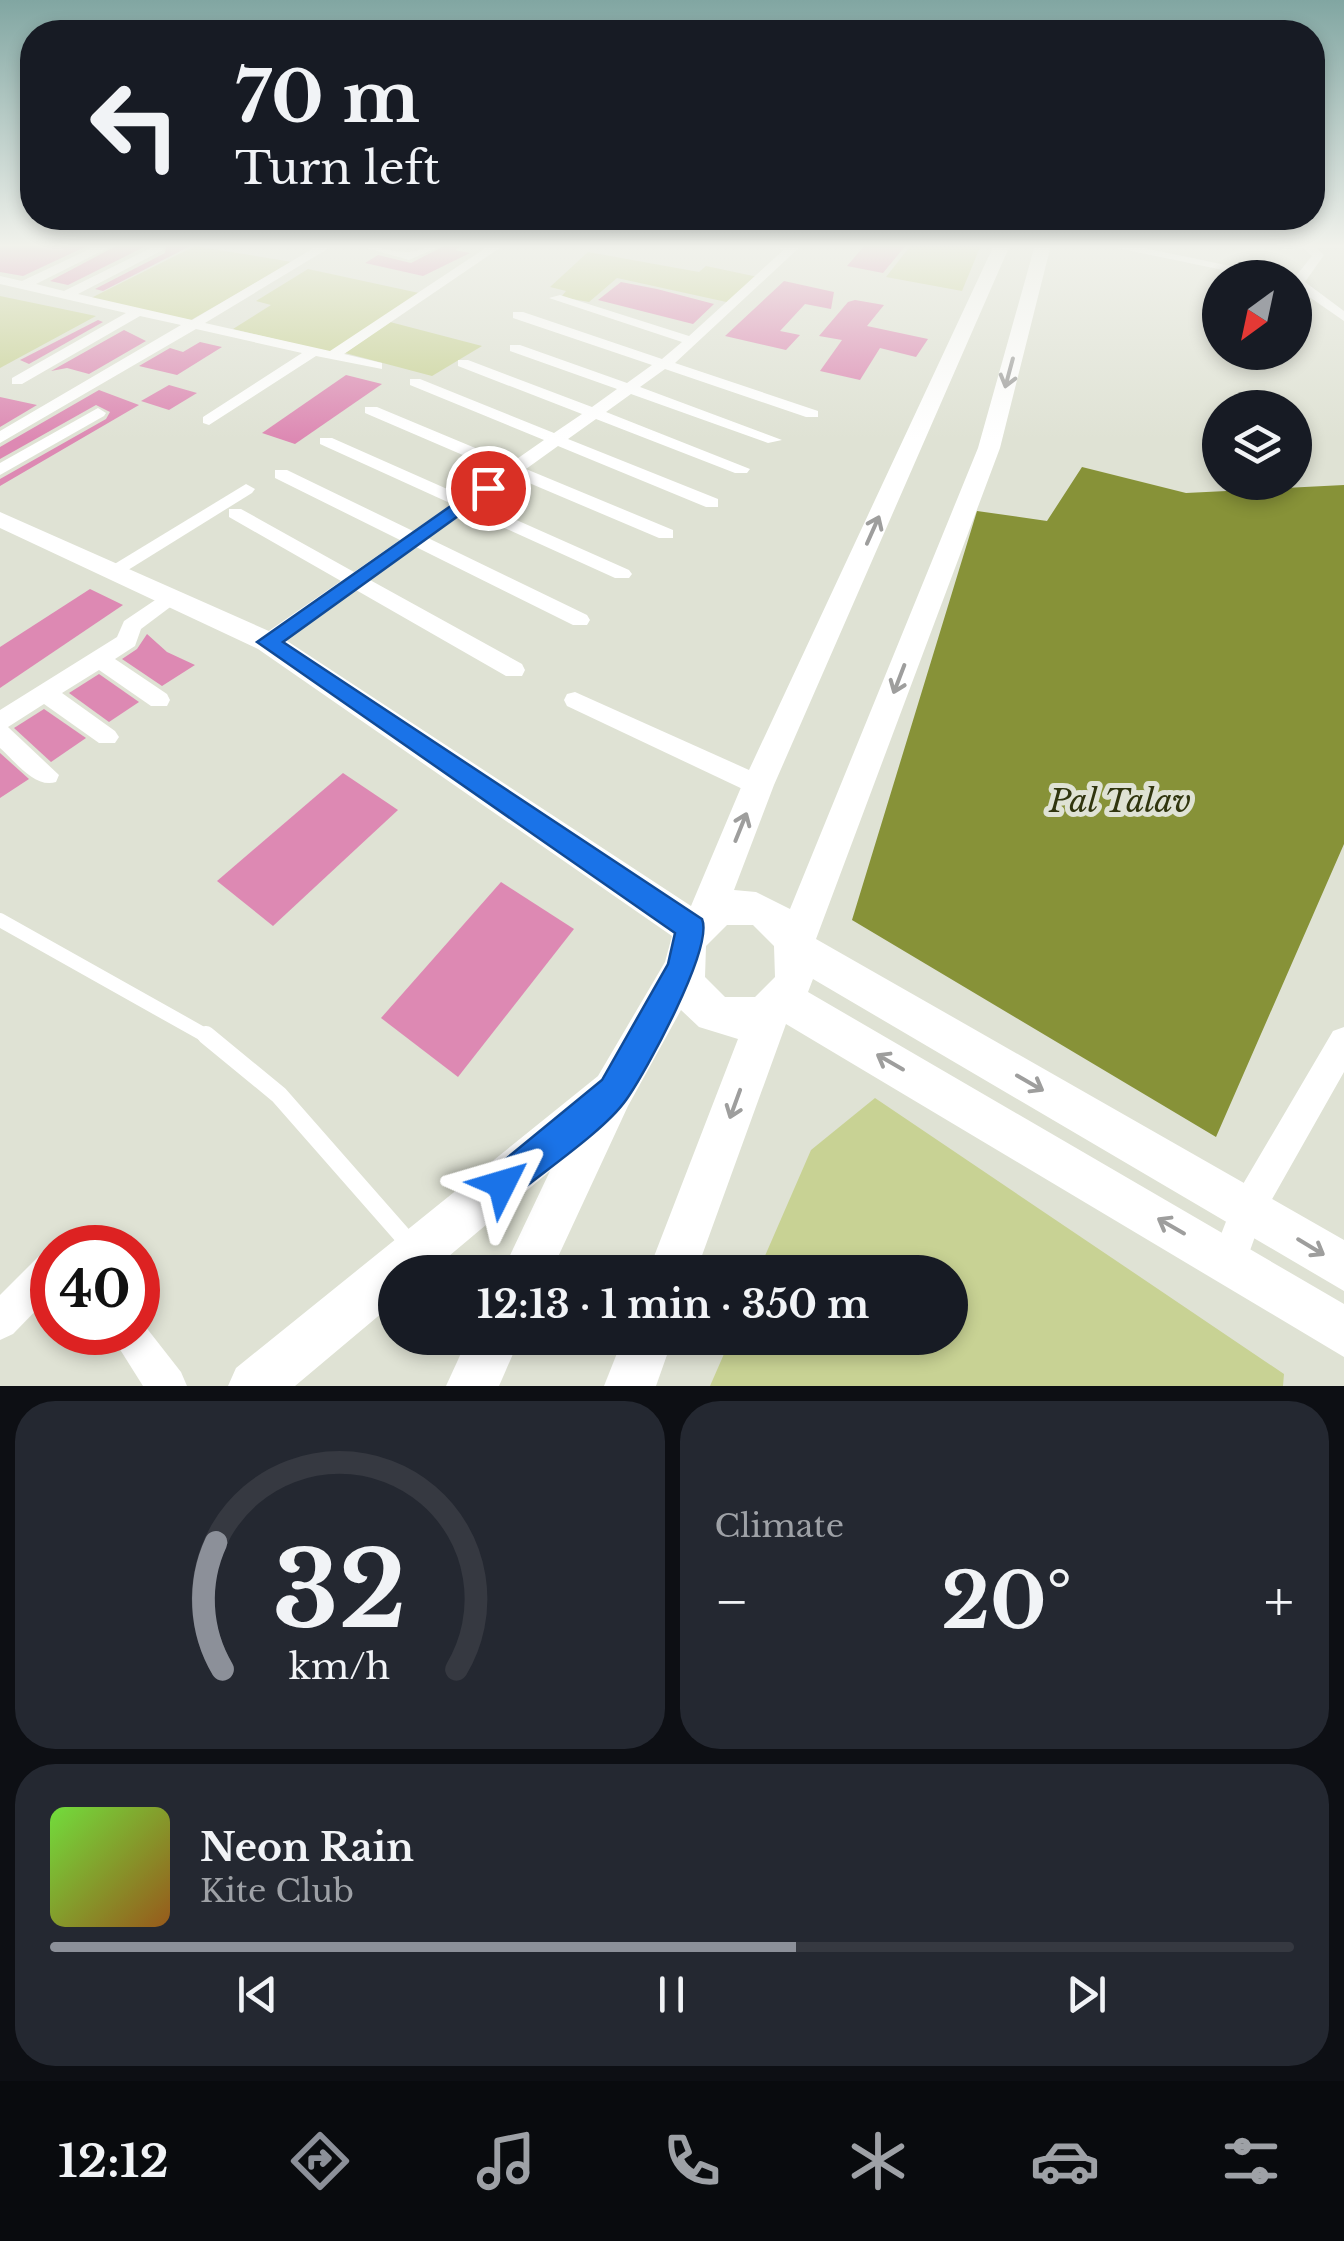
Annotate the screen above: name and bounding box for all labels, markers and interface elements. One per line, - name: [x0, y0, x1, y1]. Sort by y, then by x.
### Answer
- text: 70 m: [235, 54, 420, 141]
- icon: left: [70, 60, 200, 190]
- text: Turn left: [235, 140, 440, 196]
- north arrow: [1202, 260, 1312, 370]
- map controls: [1202, 260, 1312, 500]
- one-way arrow: [998, 357, 1017, 389]
- button: layers: [1202, 390, 1312, 500]
- pin: [446, 446, 531, 531]
- icon: arrive: [461, 461, 516, 516]
- one-way arrow: [865, 515, 883, 546]
- one-way arrow: [889, 663, 907, 694]
- water label: Pal Talav: [1048, 781, 1191, 821]
- one-way arrow: [733, 812, 751, 842]
- one-way arrow: [876, 1052, 905, 1072]
- one-way arrow: [1015, 1073, 1044, 1093]
- one-way arrow: [725, 1087, 743, 1118]
- position arrow: [450, 1132, 554, 1236]
- one-way arrow: [1157, 1216, 1186, 1236]
- speed limit sign: 40: [30, 1225, 160, 1355]
- one-way arrow: [1296, 1236, 1325, 1257]
- text: 12:13 · 1 min · 350 m: [477, 1281, 869, 1328]
- text: Climate: [715, 1506, 844, 1546]
- text: 32: [273, 1526, 407, 1655]
- text: 20°: [941, 1555, 1072, 1648]
- text: −: [715, 1568, 749, 1636]
- text: +: [1264, 1568, 1294, 1636]
- text: km/h: [289, 1644, 390, 1689]
- text: Neon Rain: [200, 1824, 414, 1871]
- text: Kite Club: [200, 1871, 354, 1911]
- icon: previous: [230, 1967, 285, 2022]
- icon: pause: [644, 1967, 699, 2022]
- icon: next: [1059, 1967, 1114, 2022]
- icon: directions: [285, 2126, 355, 2196]
- icon: music: [471, 2126, 541, 2196]
- icon: phone: [657, 2126, 727, 2196]
- icon: climate: [843, 2126, 913, 2196]
- icon: car: [1030, 2126, 1100, 2196]
- icon: filters: [1216, 2126, 1286, 2196]
- text: 12:12: [58, 2133, 169, 2189]

